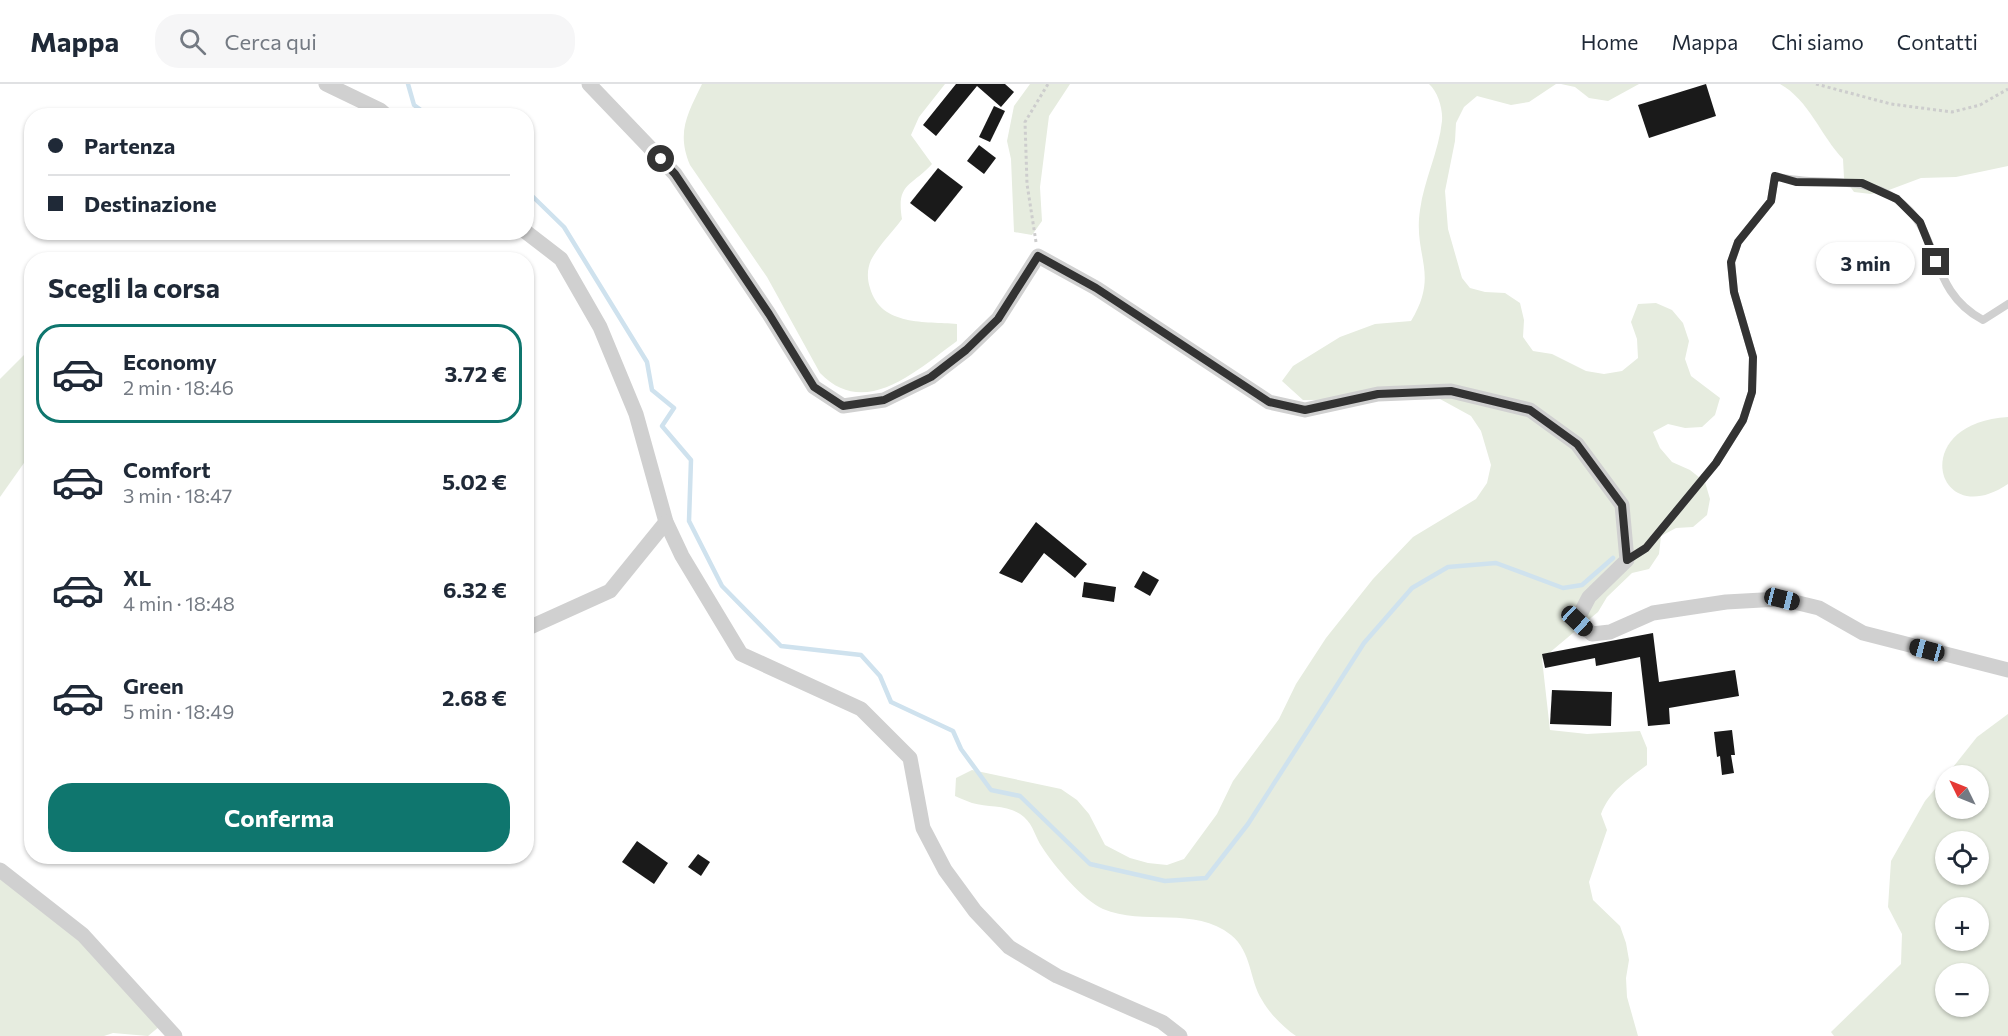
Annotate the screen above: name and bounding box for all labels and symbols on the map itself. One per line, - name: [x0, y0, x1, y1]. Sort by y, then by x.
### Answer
- route start: [647, 145, 674, 172]
- callout: 3 min: [1816, 241, 1915, 283]
- route end: [1922, 248, 1949, 275]
- car: [1762, 586, 1802, 612]
- car: [1558, 602, 1596, 640]
- car: [1907, 637, 1947, 663]
- north arrow: [1935, 765, 1989, 819]

